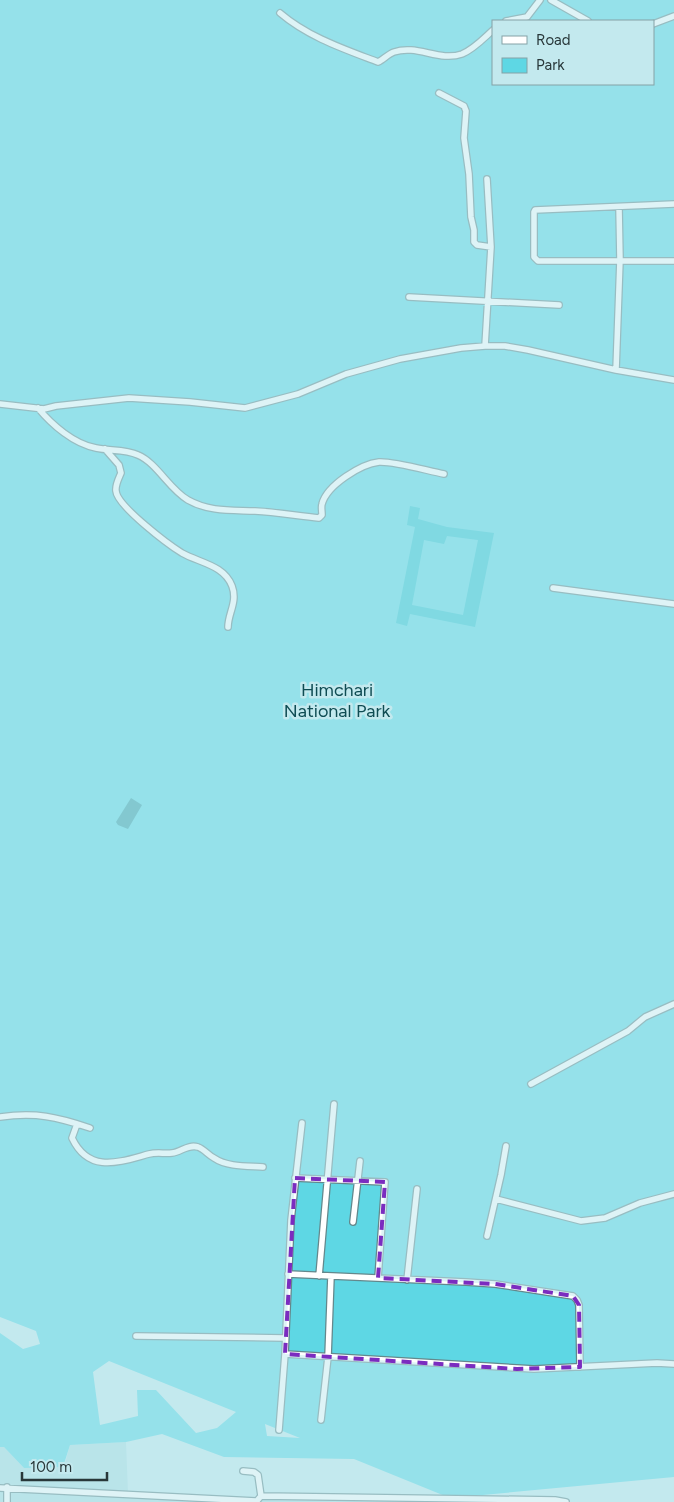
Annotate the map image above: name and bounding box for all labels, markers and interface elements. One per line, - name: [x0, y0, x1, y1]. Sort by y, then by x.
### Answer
- legend: [492, 20, 654, 85]
- text: Road: [536, 31, 571, 49]
- text: Park: [536, 56, 565, 74]
- park label: Himchari National Park: [284, 679, 390, 722]
- scale bar: [22, 1450, 108, 1482]
- text: 100 m: [30, 1458, 72, 1476]

